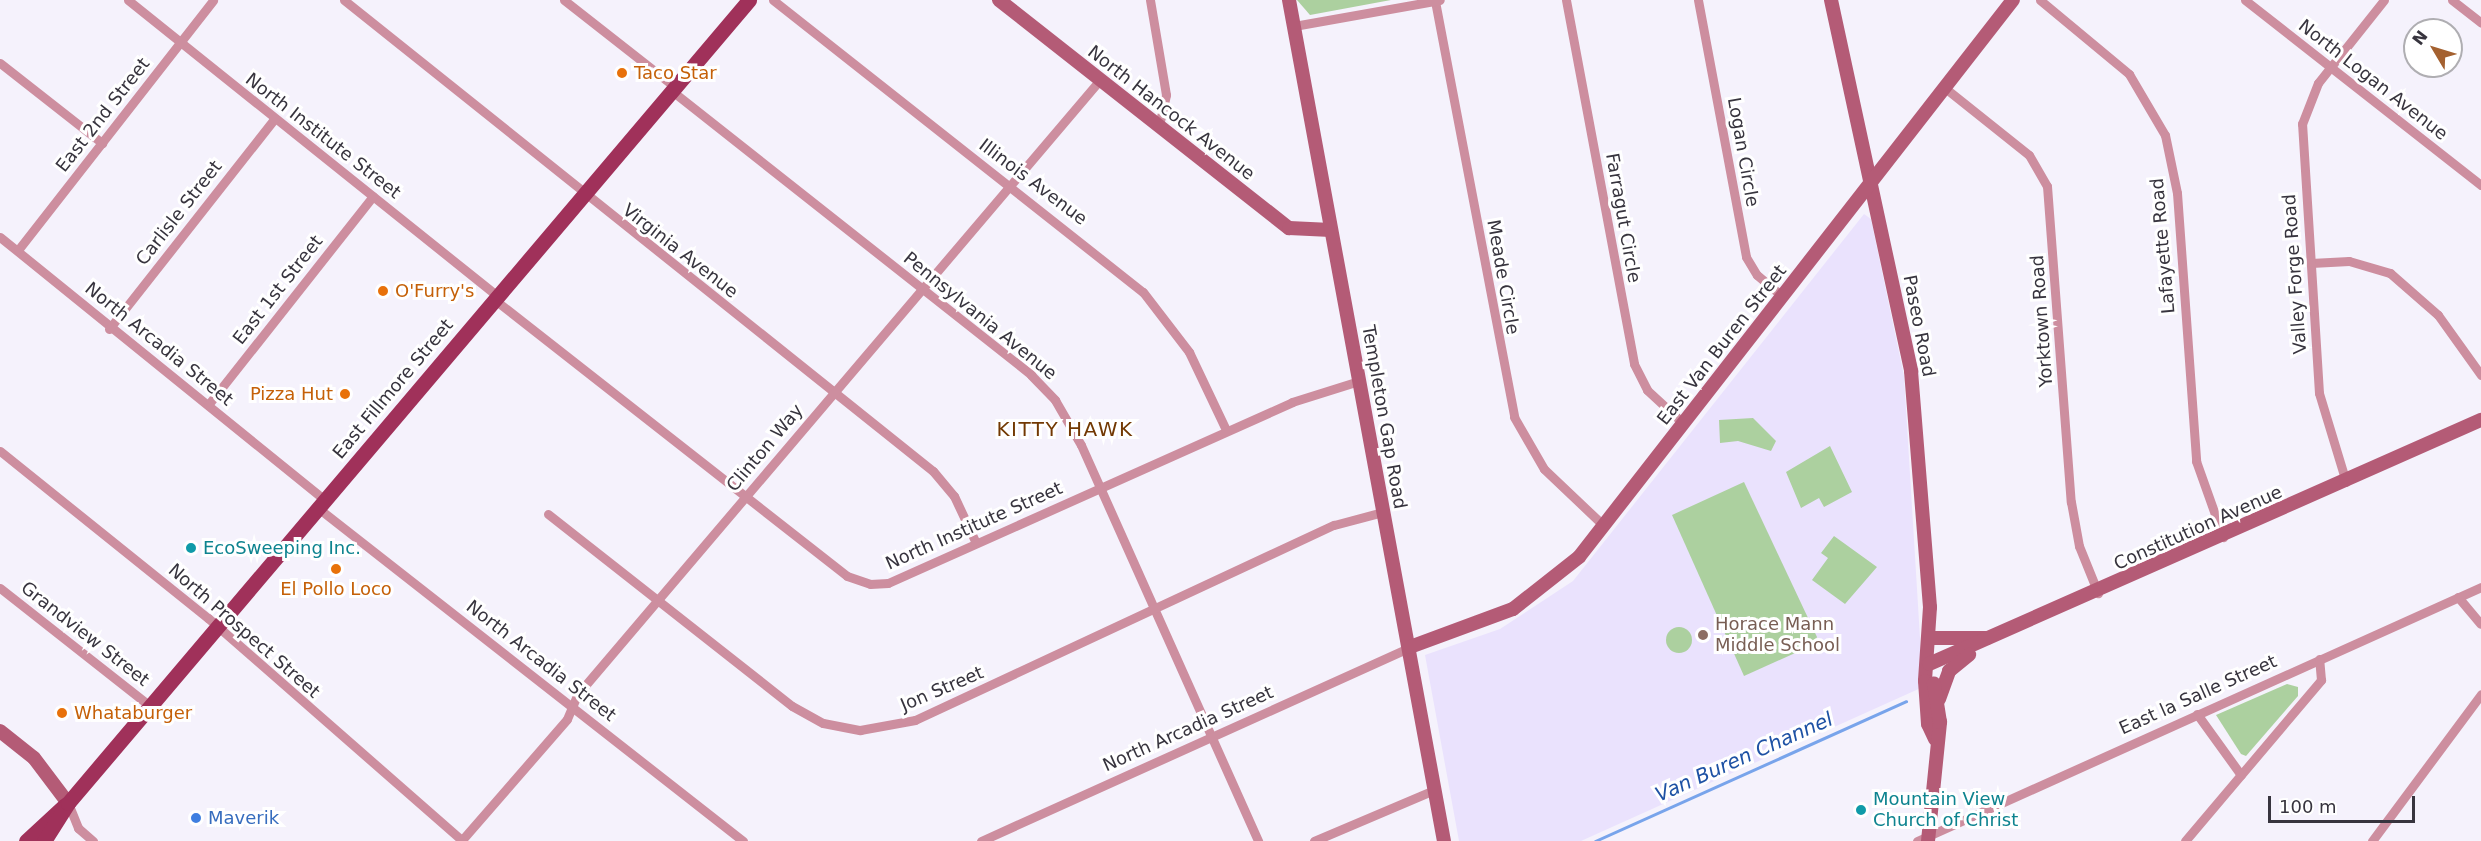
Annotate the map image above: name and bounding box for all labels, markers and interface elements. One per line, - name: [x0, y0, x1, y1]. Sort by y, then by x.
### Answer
- street label: North Logan Avenue: [2294, 15, 2452, 145]
- north arrow: [2403, 18, 2463, 78]
- street label: North Hancock Avenue: [1083, 41, 1259, 185]
- street label: East 2nd Street: [52, 53, 154, 177]
- place label: Taco Star: [634, 62, 717, 84]
- marker: Taco Star: [615, 66, 629, 80]
- street label: North Institute Street: [241, 69, 405, 203]
- street label: Logan Circle: [1723, 96, 1763, 208]
- street label: Illinois Avenue: [975, 134, 1091, 230]
- street label: Farragut Circle: [1601, 151, 1645, 285]
- street label: Carlisle Street: [131, 156, 227, 270]
- street label: Lafayette Road: [2146, 177, 2180, 315]
- street label: Valley Forge Road: [2279, 193, 2311, 355]
- street label: Virginia Avenue: [618, 199, 742, 303]
- street label: Meade Circle: [1482, 218, 1524, 336]
- street label: East 1st Street: [229, 231, 327, 349]
- street label: Pennsylvania Avenue: [899, 248, 1061, 384]
- street label: Yorktown Road: [2027, 254, 2057, 388]
- street label: East Van Buren Street: [1653, 261, 1791, 429]
- street label: Paseo Road: [1899, 273, 1939, 379]
- street label: North Arcadia Street: [81, 278, 237, 410]
- place label: O'Furry's: [395, 280, 474, 302]
- marker: O'Furry's: [376, 284, 390, 298]
- street label: East Fillmore Street: [328, 315, 458, 463]
- street label: Templeton Gap Road: [1357, 323, 1411, 511]
- place label: Pizza Hut: [250, 383, 333, 405]
- marker: Pizza Hut: [338, 387, 352, 401]
- street label: Clinton Way: [722, 400, 808, 496]
- district label: KITTY HAWK: [996, 417, 1134, 441]
- street label: North Institute Street: [882, 477, 1066, 575]
- street label: Constitution Avenue: [2110, 481, 2286, 575]
- place label: EcoSweeping Inc.: [203, 537, 361, 559]
- marker: EcoSweeping Inc.: [184, 541, 198, 555]
- street label: North Prospect Street: [164, 559, 324, 703]
- marker: El Pollo Loco: [329, 562, 343, 576]
- street label: Grandview Street: [16, 577, 154, 691]
- place label: El Pollo Loco: [280, 578, 392, 600]
- street label: North Arcadia Street: [462, 596, 620, 726]
- place label: Horace Mann Middle School: [1715, 614, 1840, 656]
- marker: Horace Mann Middle School: [1696, 628, 1710, 642]
- street label: East la Salle Street: [2116, 651, 2280, 739]
- street label: Jon Street: [897, 662, 987, 716]
- street label: North Arcadia Street: [1099, 682, 1277, 776]
- place label: Whataburger: [74, 702, 192, 724]
- marker: Whataburger: [55, 706, 69, 720]
- water label: Van Buren Channel: [1652, 707, 1836, 807]
- scale bar: [2271, 784, 2418, 822]
- place label: Mountain View Church of Christ: [1873, 789, 2018, 832]
- text: 100 m: [2279, 796, 2337, 817]
- marker: Mountain View Church of Christ: [1854, 803, 1868, 817]
- place label: Maverik: [208, 807, 279, 829]
- marker: Maverik: [189, 811, 203, 825]

